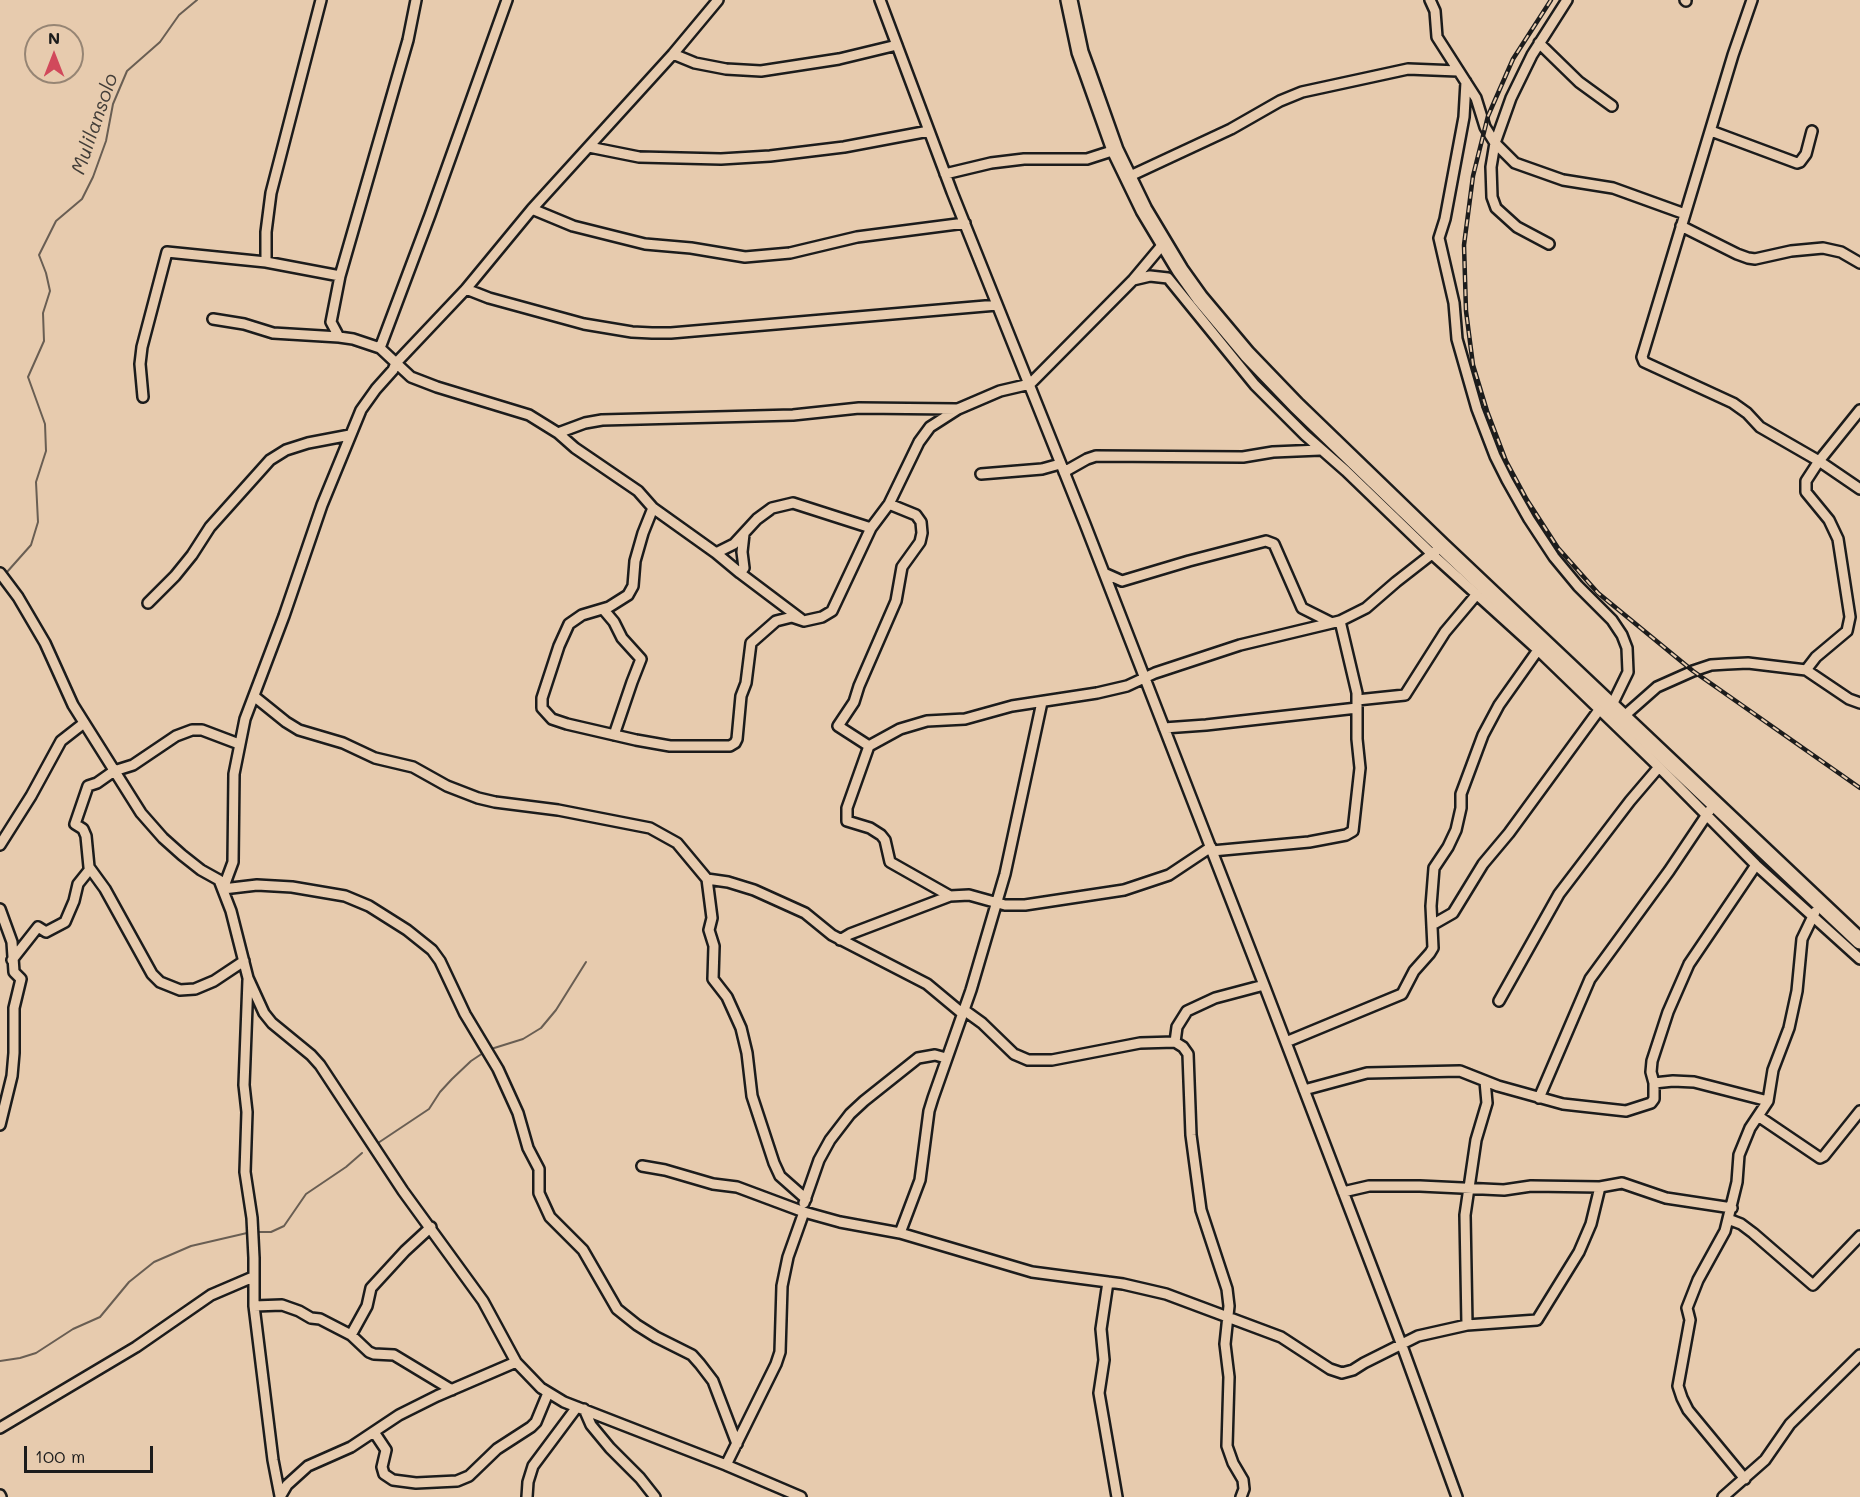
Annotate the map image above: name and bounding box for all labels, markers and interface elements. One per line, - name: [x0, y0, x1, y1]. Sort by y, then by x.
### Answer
- north arrow: [24, 24, 84, 84]
- text: N: [48, 27, 60, 48]
- water label: Mulilansolo: [67, 70, 123, 178]
- scale bar: [27, 1434, 156, 1472]
- text: 100 m: [35, 1444, 85, 1468]

